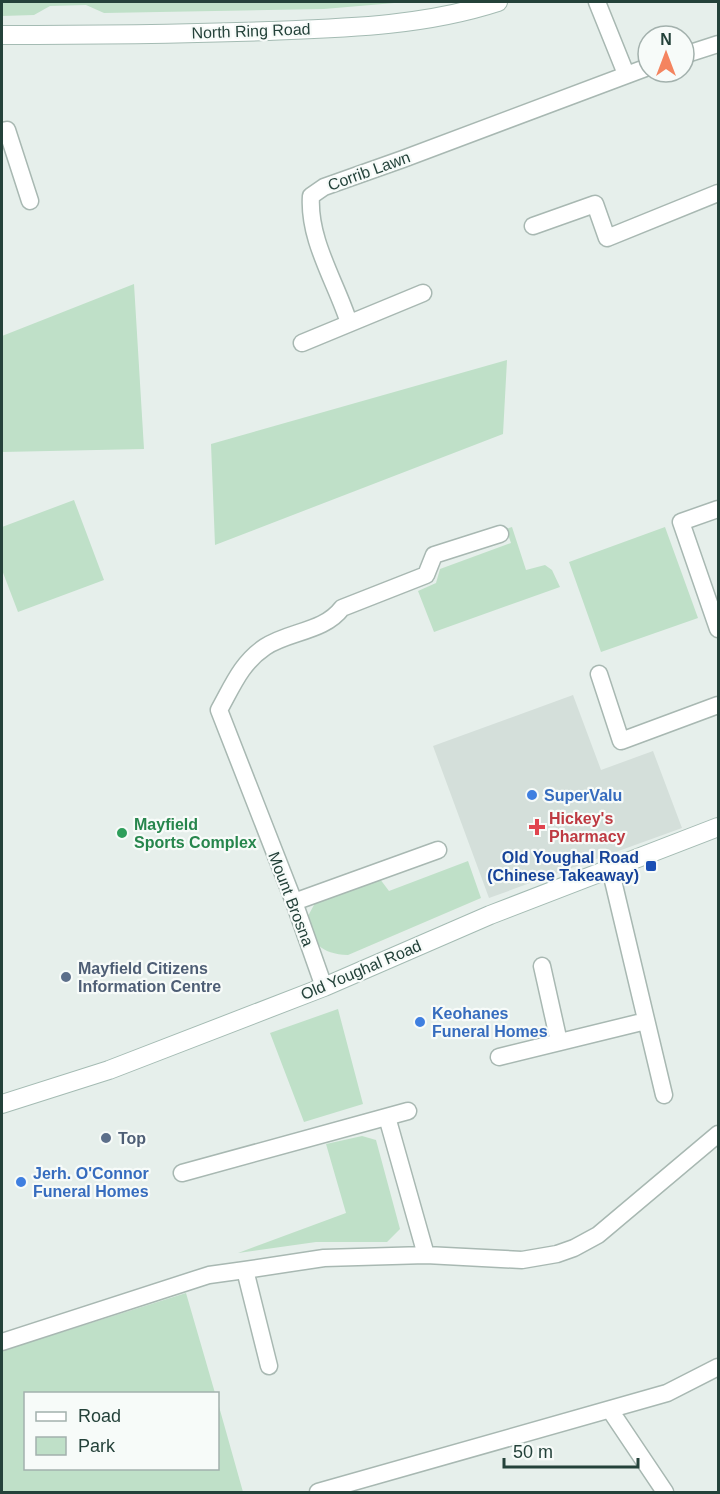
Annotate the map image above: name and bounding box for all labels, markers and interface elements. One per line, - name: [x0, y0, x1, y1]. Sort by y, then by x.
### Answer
- street label: North Ring Road: [191, 20, 311, 42]
- north arrow: [636, 24, 696, 84]
- text: N: [660, 31, 672, 48]
- street label: Corrib Lawn: [326, 148, 412, 194]
- place label: SuperValu: [544, 787, 622, 804]
- marker: SuperValu: [525, 788, 539, 802]
- place label: Hickey's Pharmacy: [549, 810, 626, 845]
- place label: Mayfield Sports Complex: [134, 816, 257, 851]
- marker: Hickey's Pharmacy: [530, 820, 544, 834]
- marker: Mayfield Sports Complex: [115, 826, 129, 840]
- street label: Mount Brosna: [265, 849, 317, 949]
- place label: Old Youghal Road (Chinese Takeaway): [487, 849, 639, 884]
- marker: Old Youghal Road (Chinese Takeaway): [644, 859, 658, 873]
- street label: Old Youghal Road: [298, 937, 424, 1003]
- place label: Mayfield Citizens Information Centre: [78, 960, 221, 995]
- marker: Mayfield Citizens Information Centre: [59, 970, 73, 984]
- place label: Keohanes Funeral Homes: [432, 1005, 548, 1040]
- marker: Keohanes Funeral Homes: [413, 1015, 427, 1029]
- place label: Top: [118, 1130, 146, 1147]
- marker: Top: [99, 1131, 113, 1145]
- place label: Jerh. O'Connor Funeral Homes: [33, 1165, 149, 1200]
- marker: Jerh. O'Connor Funeral Homes: [14, 1175, 28, 1189]
- legend: [24, 1392, 219, 1470]
- text: Road: [78, 1406, 121, 1426]
- scale bar: [504, 1431, 638, 1469]
- text: Park: [78, 1436, 116, 1456]
- text: 50 m: [513, 1442, 553, 1462]

